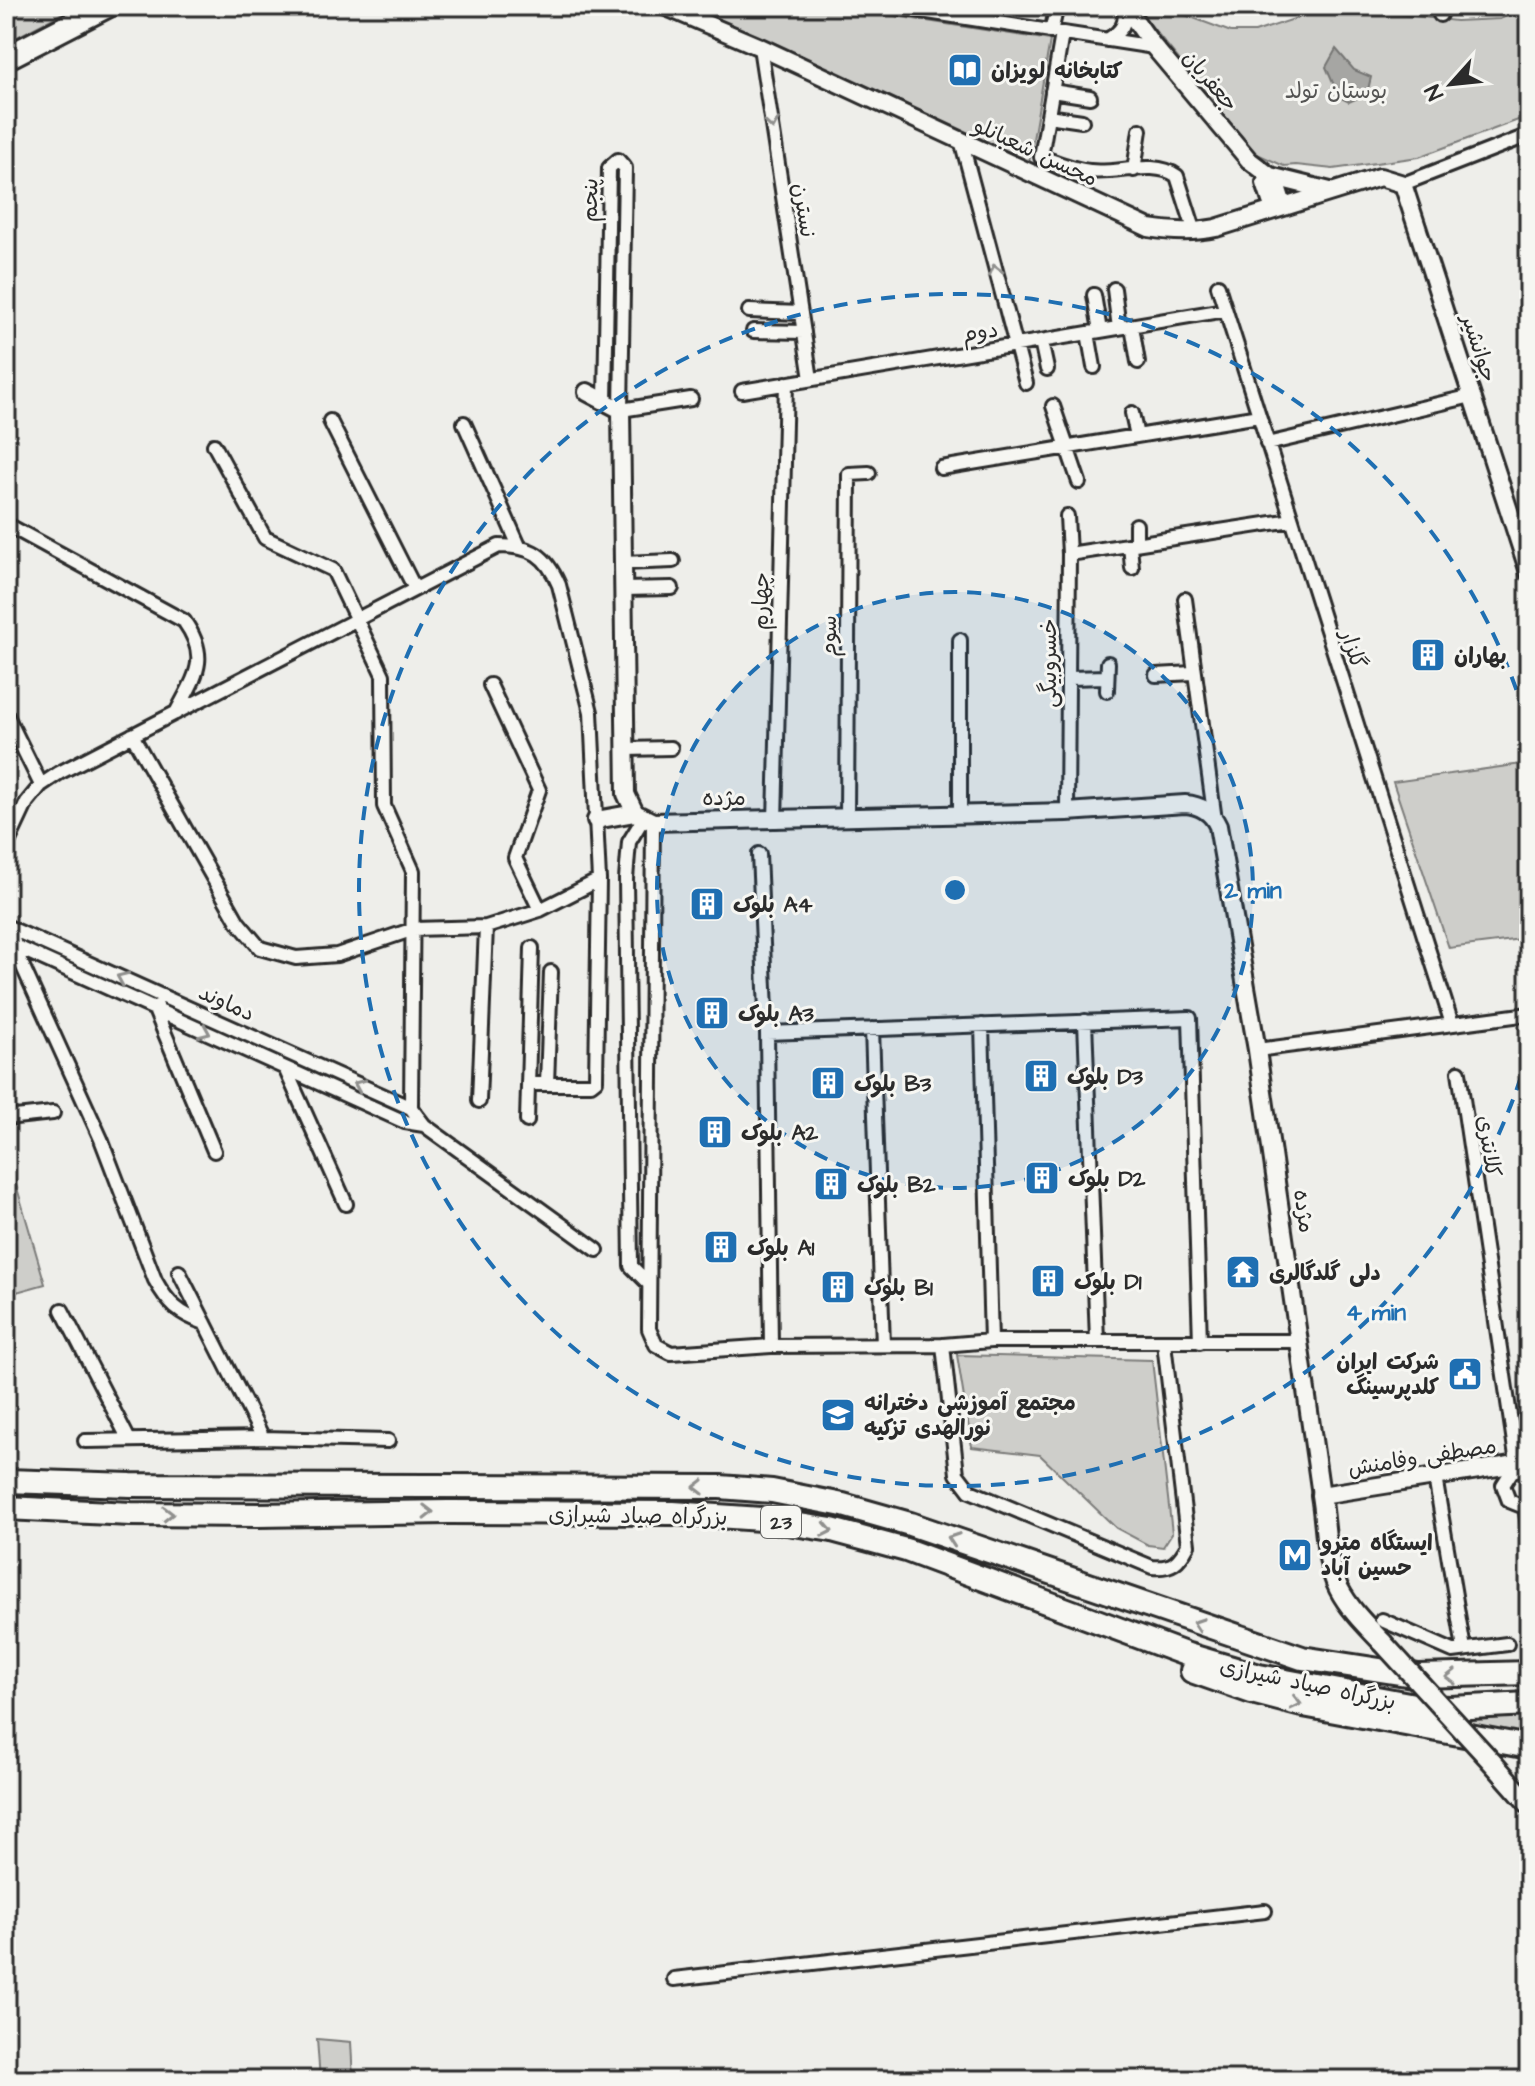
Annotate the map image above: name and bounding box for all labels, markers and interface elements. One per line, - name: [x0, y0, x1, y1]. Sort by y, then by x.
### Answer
- street label: جعفریان: [1175, 43, 1245, 119]
- north arrow: [1411, 44, 1491, 124]
- library icon: کتابخانه لویزان: [946, 51, 984, 89]
- place label: کتابخانه لویزان: [991, 56, 1123, 87]
- park label: بوستان تولد: [1285, 76, 1387, 107]
- text: N: [1417, 79, 1451, 106]
- street label: محسن شعبانلو: [967, 110, 1103, 195]
- one-way arrow: [763, 118, 780, 131]
- street label: پنجم: [575, 178, 606, 222]
- street label: نسترن: [784, 181, 823, 240]
- one-way arrow: [988, 263, 1005, 277]
- street label: جوانشیر: [1452, 309, 1504, 386]
- street label: دوم: [960, 314, 1000, 352]
- street label: چهارم: [745, 572, 778, 630]
- street label: سوم: [814, 615, 846, 657]
- street label: خسروبیگی: [1034, 618, 1065, 708]
- street label: گلزار: [1331, 624, 1373, 673]
- building icon: بهاران: [1409, 636, 1447, 674]
- place label: بهاران: [1454, 641, 1507, 672]
- street label: مژده: [702, 783, 746, 814]
- text: 2 min: [1223, 874, 1282, 908]
- centre of rings: [941, 876, 969, 904]
- building icon: بلوک A4: [688, 885, 726, 923]
- place label: بلوک A4: [733, 890, 814, 921]
- one-way arrow: [116, 972, 130, 988]
- street label: دماوند: [193, 977, 260, 1029]
- building icon: بلوک A3: [693, 994, 731, 1032]
- place label: بلوک A3: [738, 999, 815, 1030]
- one-way arrow: [197, 1022, 211, 1038]
- building icon: بلوک D3: [1022, 1057, 1060, 1095]
- place label: بلوک D3: [1067, 1062, 1144, 1093]
- building icon: بلوک B3: [809, 1064, 847, 1102]
- place label: بلوک B3: [854, 1069, 932, 1100]
- one-way arrow: [353, 1079, 368, 1095]
- building icon: بلوک A2: [696, 1113, 734, 1151]
- street label: کلانتری: [1469, 1113, 1508, 1179]
- place label: بلوک A2: [741, 1118, 819, 1149]
- building icon: بلوک D2: [1023, 1159, 1061, 1197]
- place label: بلوک D2: [1068, 1164, 1146, 1195]
- building icon: بلوک B2: [812, 1165, 850, 1203]
- place label: بلوک B2: [857, 1170, 936, 1201]
- street label: مژده: [1285, 1187, 1322, 1235]
- building icon: بلوک A1: [702, 1228, 740, 1266]
- place label: بلوک A1: [747, 1233, 815, 1264]
- temple icon: دلی گلدگالری: [1224, 1253, 1262, 1291]
- place label: دلی گلدگالری: [1269, 1258, 1381, 1289]
- building icon: بلوک D1: [1029, 1262, 1067, 1300]
- place label: بلوک D1: [1074, 1267, 1142, 1298]
- building icon: بلوک B1: [819, 1268, 857, 1306]
- place label: بلوک B1: [864, 1273, 933, 1304]
- text: 4 min: [1346, 1296, 1406, 1330]
- place label: شرکت ایران کلدپرسینگ: [1336, 1347, 1439, 1403]
- public building icon: شرکت ایران کلدپرسینگ: [1446, 1355, 1484, 1393]
- place label: مجتمع آموزشی دخترانه نورالهدی تزکیه: [864, 1388, 1076, 1444]
- school or university icon: مجتمع آموزشی دخترانه نورالهدی تزکیه: [819, 1396, 857, 1434]
- street label: مصطفی وفامنش: [1346, 1430, 1499, 1485]
- one-way arrow: [692, 1478, 705, 1496]
- street label: بزرگراه صیاد شیرازی: [548, 1499, 728, 1534]
- one-way arrow: [422, 1504, 435, 1521]
- one-way arrow: [162, 1505, 175, 1523]
- road number: 23: [761, 1506, 801, 1538]
- one-way arrow: [819, 1521, 833, 1538]
- place label: ایستگاه مترو حسین آباد: [1319, 1528, 1433, 1584]
- one-way arrow: [946, 1532, 960, 1548]
- metro station icon: ایستگاه مترو حسین آباد: [1276, 1536, 1314, 1574]
- one-way arrow: [1192, 1618, 1206, 1634]
- street label: بزرگراه صیاد شیرازی: [1217, 1651, 1399, 1718]
- one-way arrow: [1444, 1668, 1457, 1686]
- one-way arrow: [1289, 1694, 1303, 1711]

